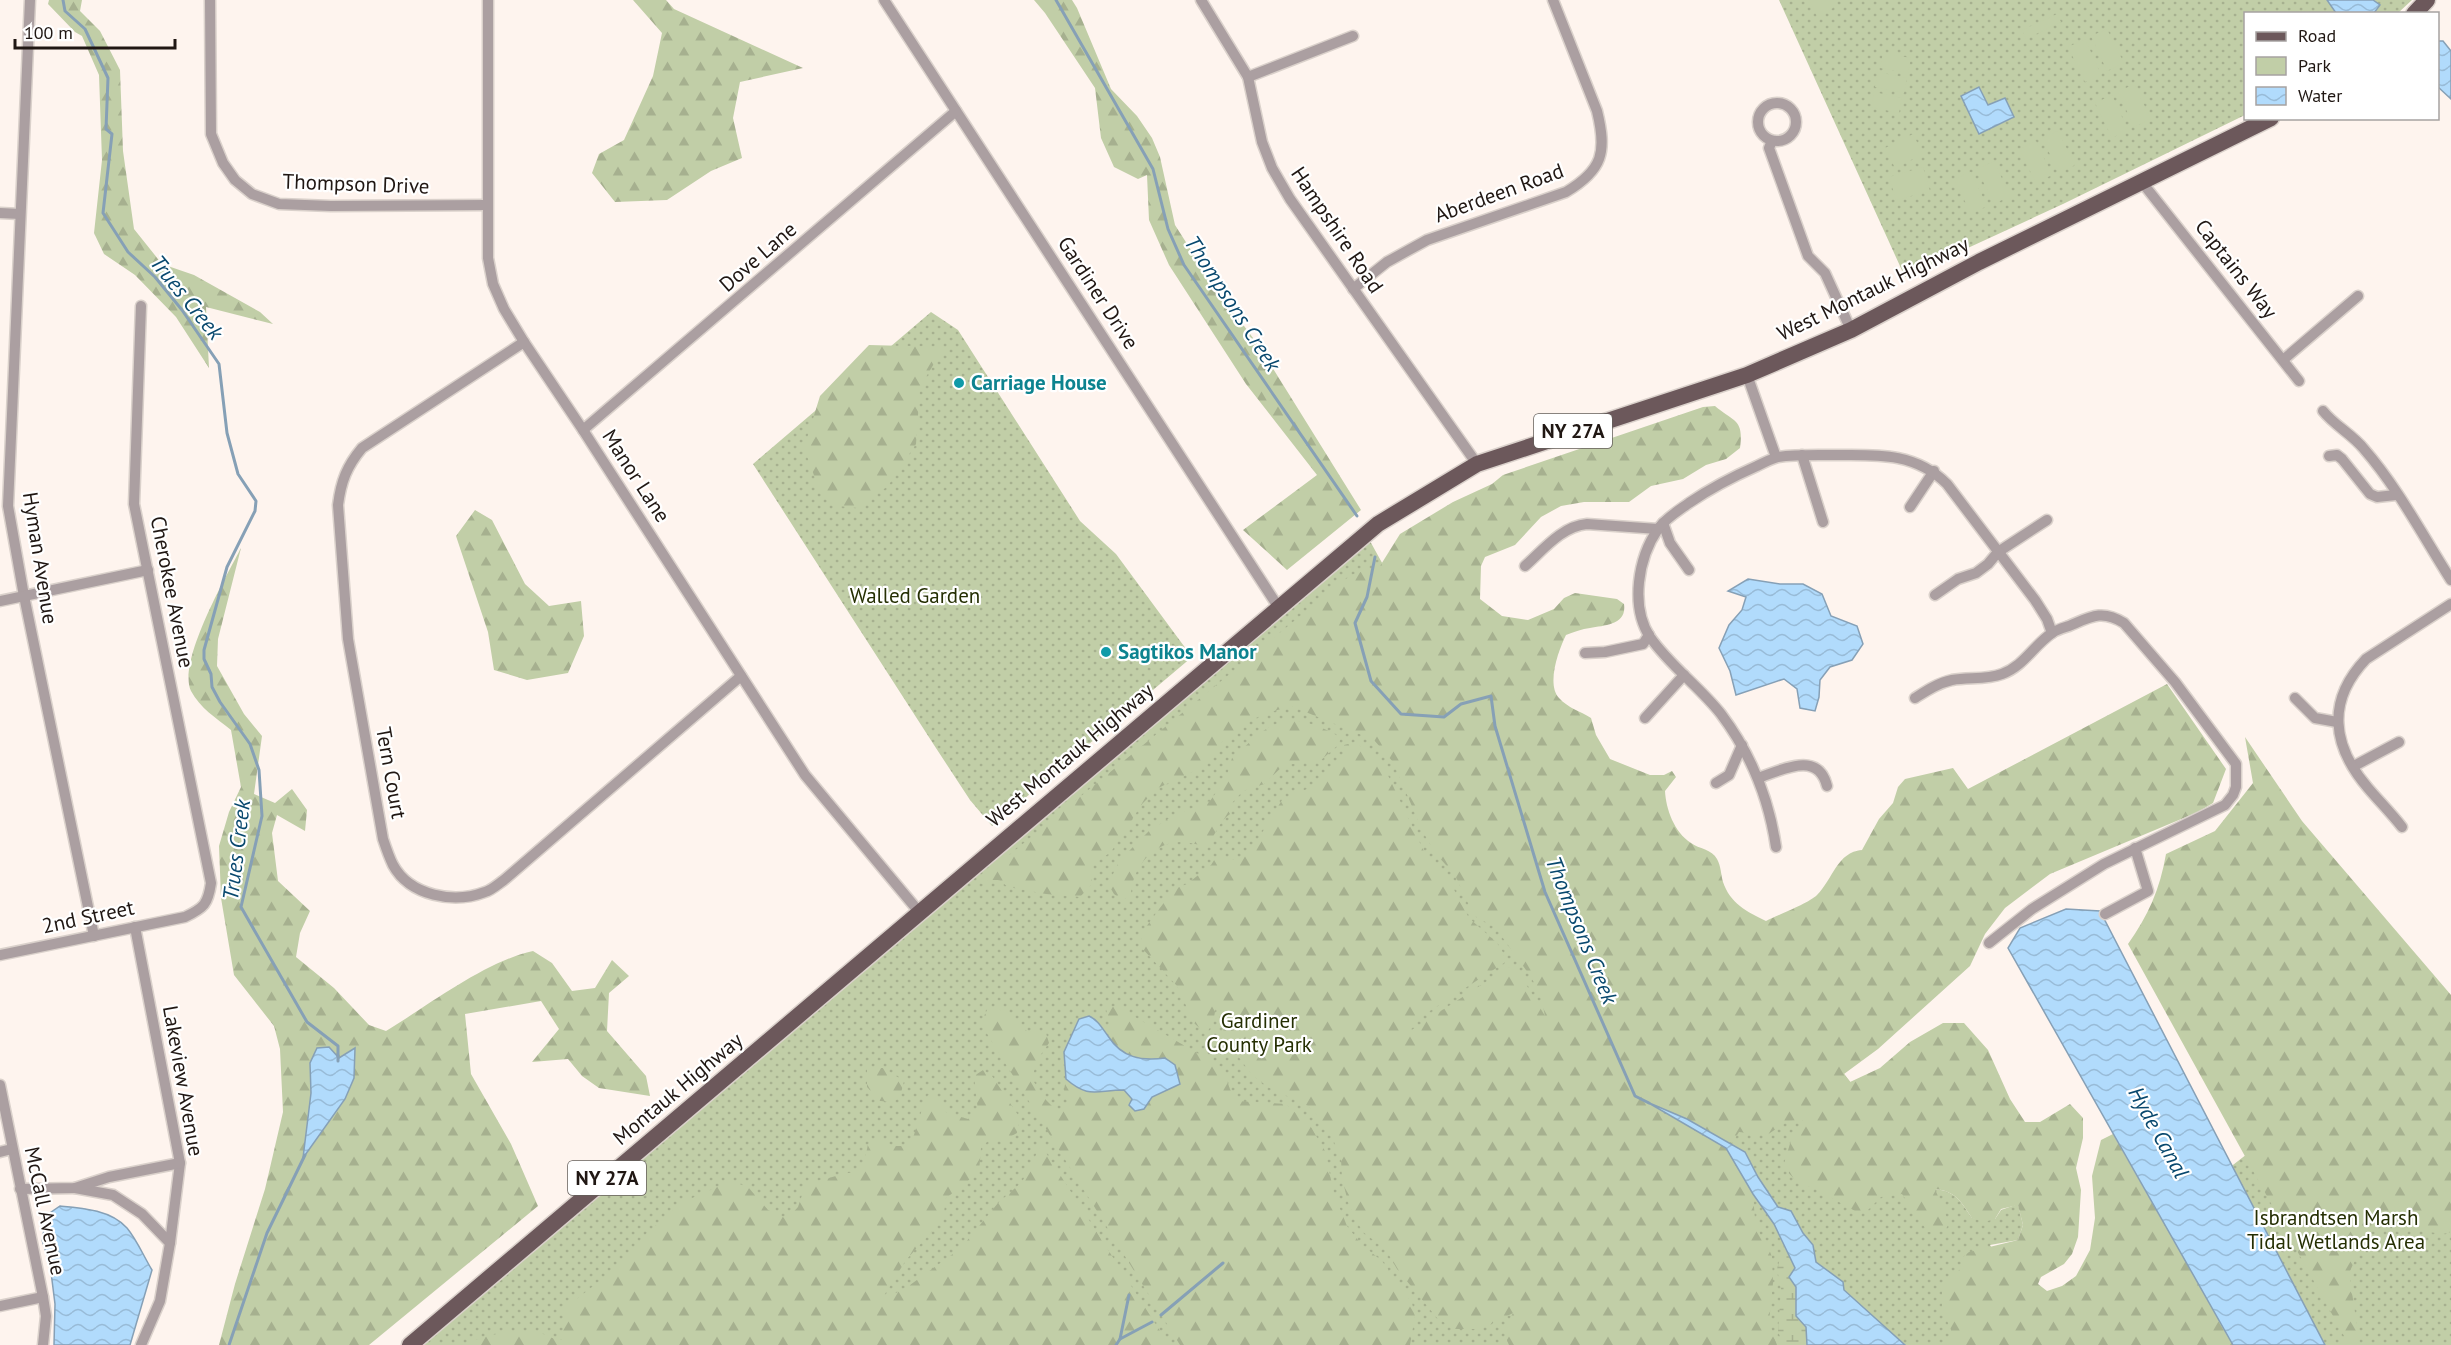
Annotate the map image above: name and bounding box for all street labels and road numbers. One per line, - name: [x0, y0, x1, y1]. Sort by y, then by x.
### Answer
- street label: Aberdeen Road: [1431, 157, 1567, 228]
- street label: Hampshire Road: [1285, 161, 1390, 298]
- street label: Thompson Drive: [282, 167, 430, 200]
- street label: Captains Way: [2189, 214, 2284, 324]
- street label: Dove Lane: [713, 216, 802, 298]
- street label: West Montauk Highway: [1772, 230, 1973, 347]
- street label: Gardiner Drive: [1052, 231, 1145, 354]
- road number: NY 27A: [1534, 414, 1612, 448]
- street label: Manor Lane: [596, 424, 676, 527]
- street label: Hyman Avenue: [17, 490, 64, 626]
- street label: Cherokee Avenue: [145, 514, 200, 670]
- street label: West Montauk Highway: [981, 677, 1159, 832]
- street label: Tern Court: [370, 725, 413, 821]
- street label: 2nd Street: [39, 894, 136, 939]
- street label: Lakeview Avenue: [157, 1003, 210, 1158]
- street label: Montauk Highway: [607, 1026, 748, 1151]
- street label: McCall Avenue: [19, 1144, 72, 1278]
- road number: NY 27A: [568, 1161, 646, 1195]

